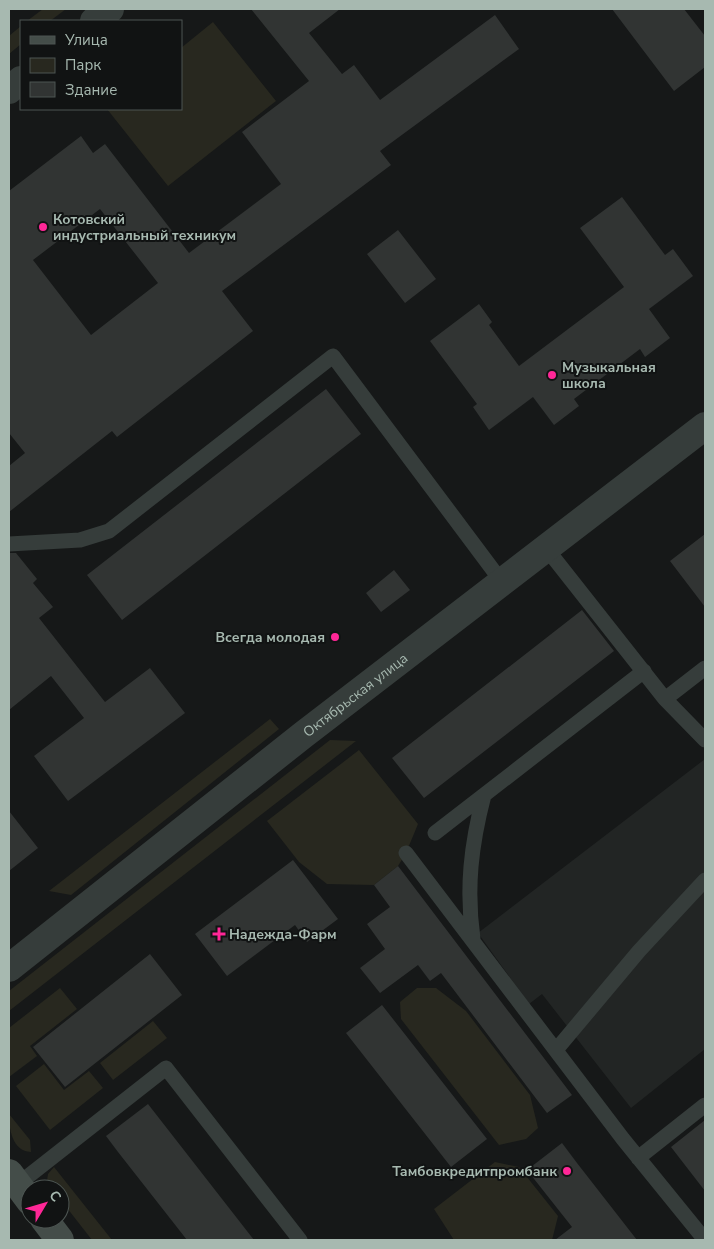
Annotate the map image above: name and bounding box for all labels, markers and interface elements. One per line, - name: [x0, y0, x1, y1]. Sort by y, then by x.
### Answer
- legend: [20, 20, 182, 110]
- text: Улица: [64, 30, 108, 50]
- text: Парк: [65, 55, 101, 75]
- text: Здание: [65, 80, 117, 100]
- place label: Котовский индустриальный техникум: [53, 210, 236, 245]
- marker: Котовский индустриальный техникум: [37, 221, 49, 233]
- place label: Музыкальная школа: [562, 358, 656, 393]
- marker: Музыкальная школа: [546, 369, 558, 381]
- place label: Всегда молодая: [215, 628, 325, 647]
- marker: Всегда молодая: [329, 631, 341, 643]
- street label: Октябрьская улица: [299, 649, 412, 742]
- place label: Надежда-Фарм: [229, 925, 337, 944]
- marker: Надежда-Фарм: [213, 928, 225, 940]
- place label: Тамбовкредитпромбанк: [392, 1162, 557, 1181]
- marker: Тамбовкредитпромбанк: [561, 1165, 573, 1177]
- north arrow: [20, 1179, 70, 1229]
- text: С: [44, 1187, 66, 1206]

